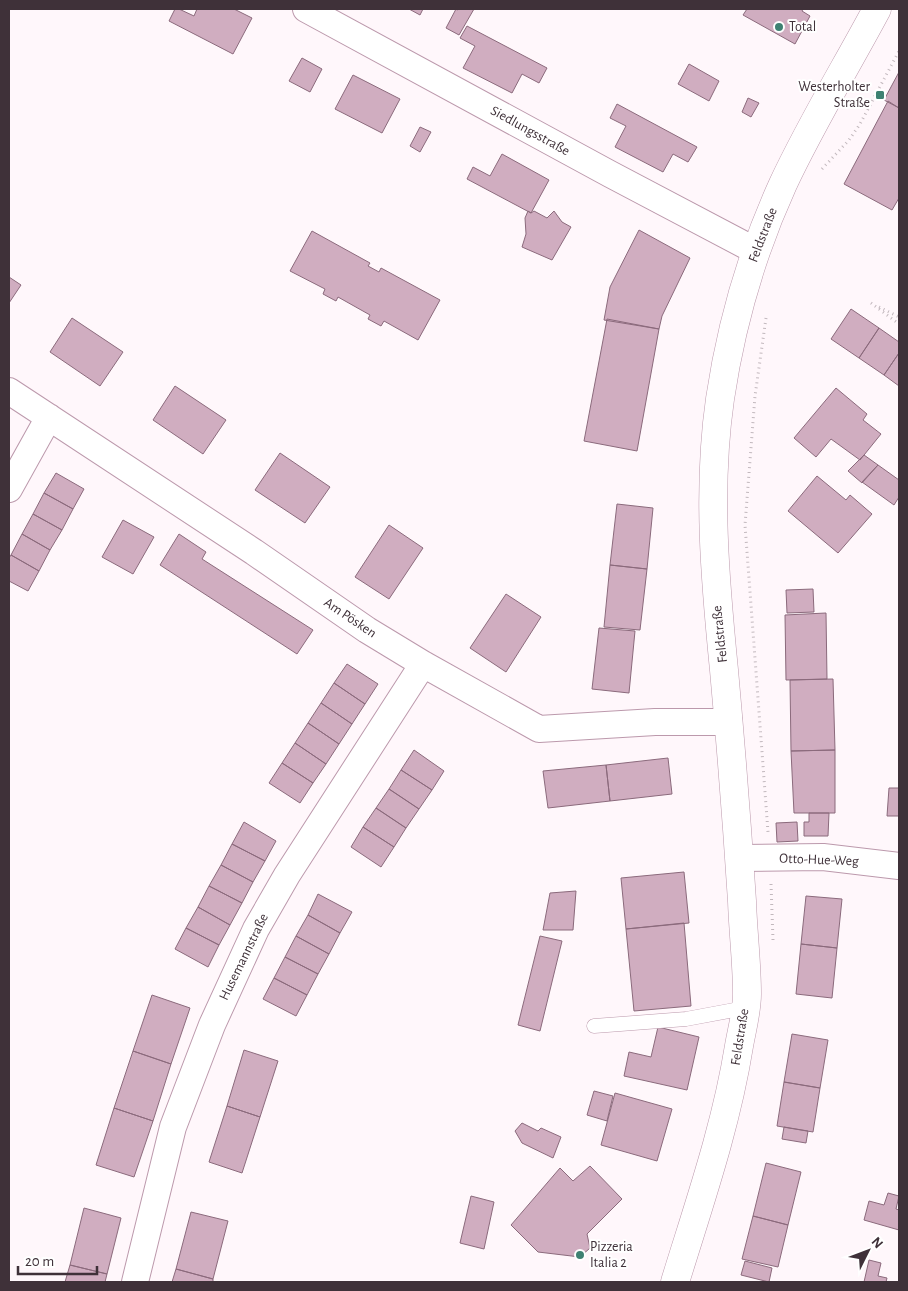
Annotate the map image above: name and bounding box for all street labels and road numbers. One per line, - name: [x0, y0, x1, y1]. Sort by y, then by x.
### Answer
- street label: Siedlungsstraße: [488, 104, 572, 158]
- street label: Feldstraße: [746, 206, 780, 264]
- street label: Am Pösken: [321, 595, 379, 641]
- street label: Feldstraße: [710, 605, 730, 663]
- street label: Otto-Hue-Weg: [779, 852, 859, 868]
- street label: Husemannstraße: [217, 911, 271, 1003]
- street label: Feldstraße: [729, 1008, 751, 1066]

